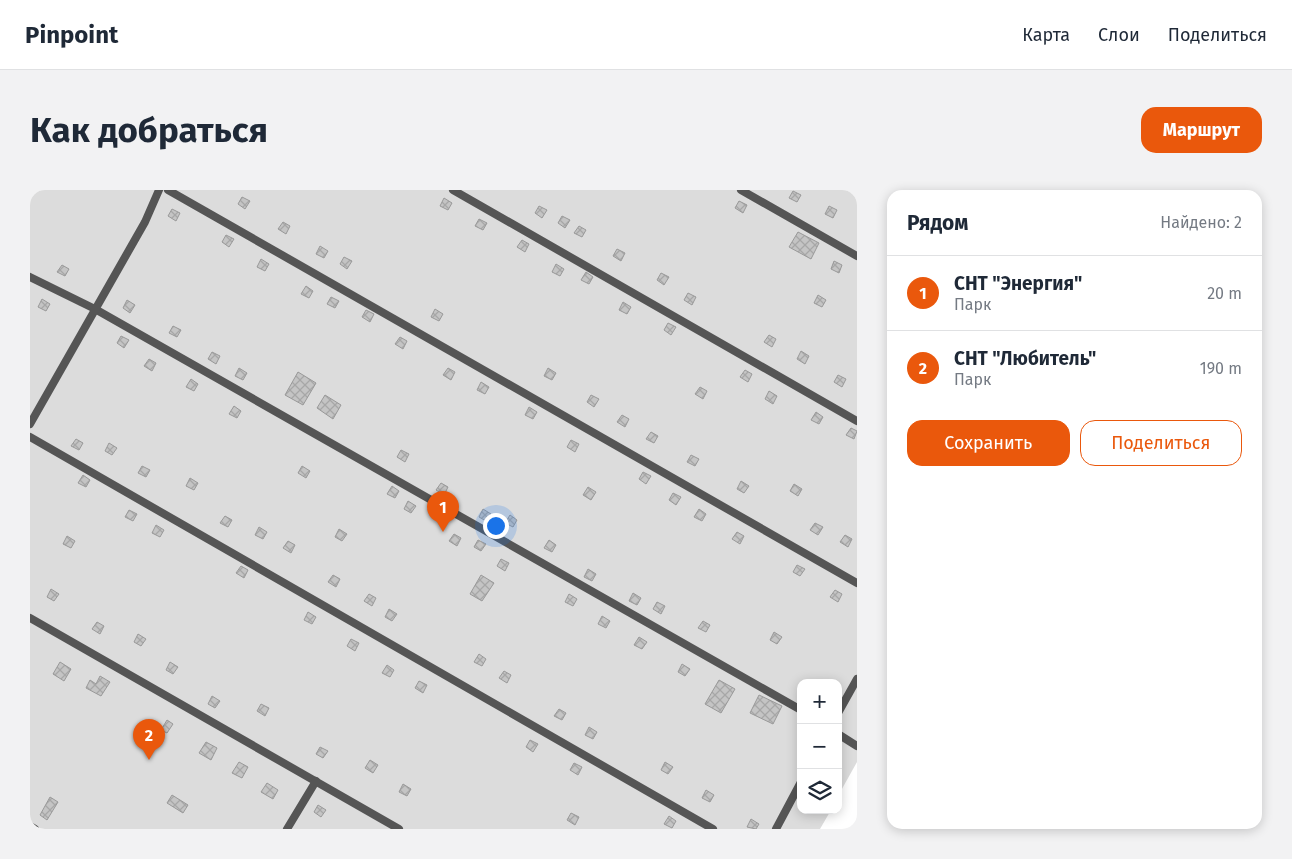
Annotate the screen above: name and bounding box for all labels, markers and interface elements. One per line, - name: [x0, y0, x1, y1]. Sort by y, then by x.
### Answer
- text: Pinpoint: [25, 21, 118, 49]
- text: Карта: [1022, 24, 1070, 46]
- text: Слои: [1098, 24, 1140, 46]
- text: Поделиться: [1168, 24, 1267, 46]
- button: Маршрут: [1141, 107, 1262, 153]
- text: Как добраться: [30, 109, 268, 151]
- text: Рядом: [907, 210, 968, 236]
- text: Найдено: 2: [1160, 213, 1242, 232]
- text: СНТ "Энергия": [954, 272, 1082, 295]
- text: 1: [919, 284, 927, 303]
- text: 20 m: [1207, 284, 1242, 303]
- text: Парк: [954, 295, 991, 314]
- text: СНТ "Любитель": [954, 347, 1096, 370]
- text: 2: [919, 359, 927, 378]
- text: 190 m: [1200, 359, 1242, 378]
- text: Парк: [954, 370, 991, 389]
- button: Сохранить: [907, 420, 1070, 466]
- button: Поделиться: [1080, 420, 1242, 466]
- pin: 1: [427, 491, 459, 532]
- your location: [483, 513, 509, 539]
- map controls: [797, 679, 842, 814]
- button: +: [797, 679, 842, 724]
- pin: 2: [133, 719, 165, 760]
- button: −: [797, 724, 842, 769]
- button: layers: [797, 769, 842, 814]

